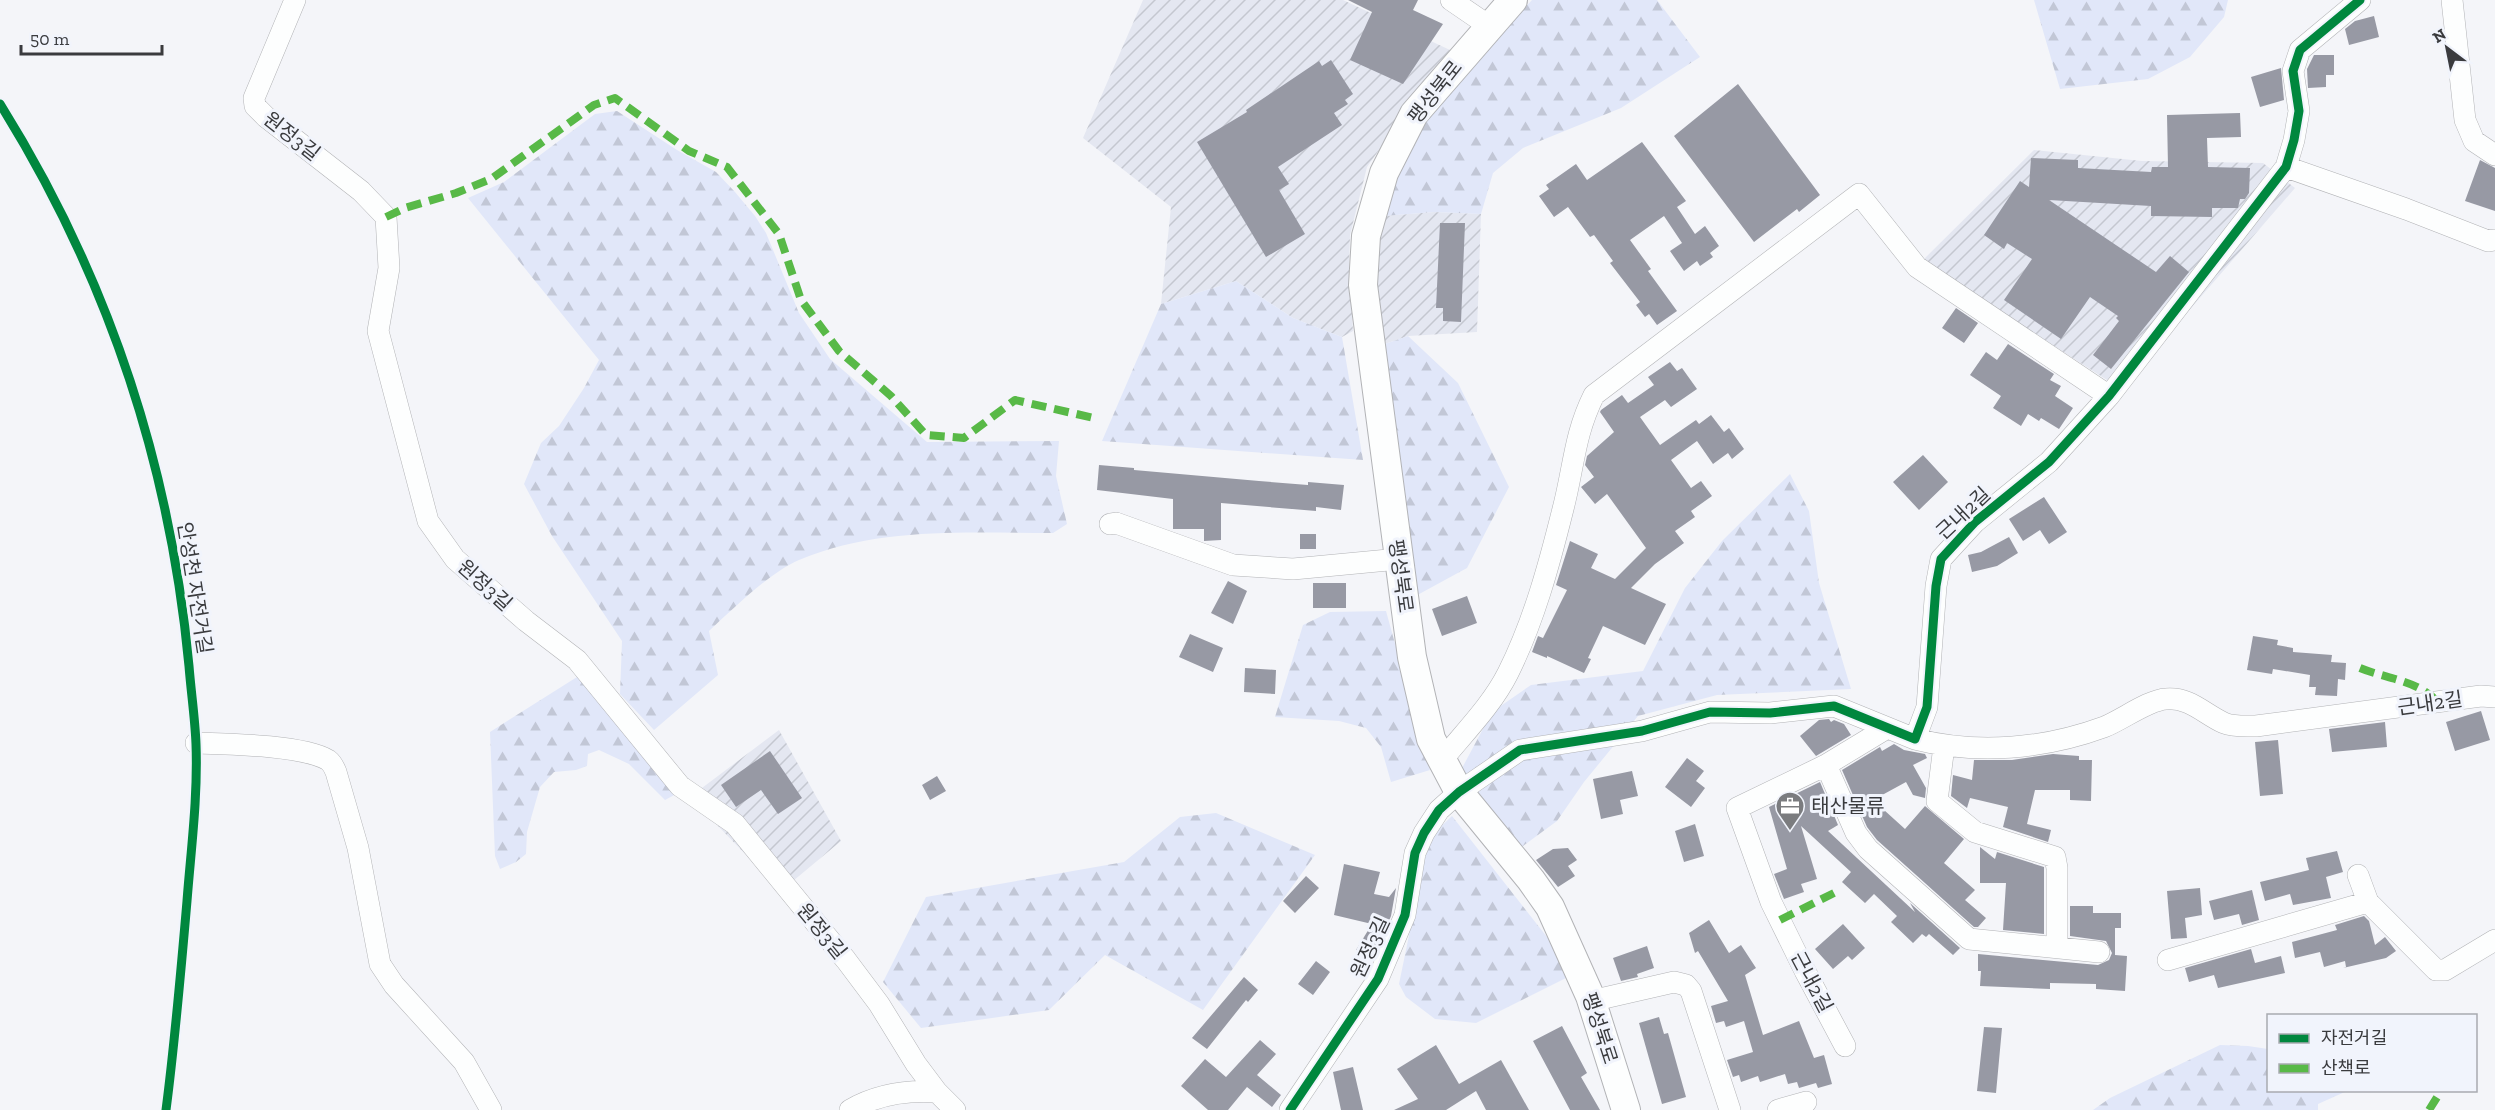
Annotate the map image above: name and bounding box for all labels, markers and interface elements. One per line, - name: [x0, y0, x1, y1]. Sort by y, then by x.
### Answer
- scale bar: [21, 18, 162, 56]
- north arrow: [2417, 18, 2477, 78]
- text: N: [2429, 24, 2450, 47]
- text: 50 m: [30, 28, 70, 50]
- street label: 팽성북로: [1403, 56, 1467, 128]
- street label: 원정3길: [259, 107, 325, 165]
- street label: 근내2길: [1931, 482, 1995, 544]
- street label: 안성천 자전거길: [173, 520, 217, 656]
- street label: 팽성북로: [1384, 538, 1418, 614]
- street label: 원정3길: [453, 554, 517, 616]
- street label: 근내2길: [2396, 687, 2464, 719]
- office icon: 태산물류: [1774, 790, 1806, 832]
- place label: 태산물류: [1811, 794, 1885, 818]
- street label: 원정3길: [792, 898, 852, 964]
- street label: 원정3길: [1345, 912, 1395, 982]
- street label: 근내2길: [1786, 947, 1838, 1017]
- street label: 팽성북로: [1577, 989, 1623, 1067]
- legend: [2267, 1014, 2477, 1092]
- text: 자전거길: [2321, 1027, 2387, 1049]
- text: 산책로: [2321, 1057, 2371, 1079]

